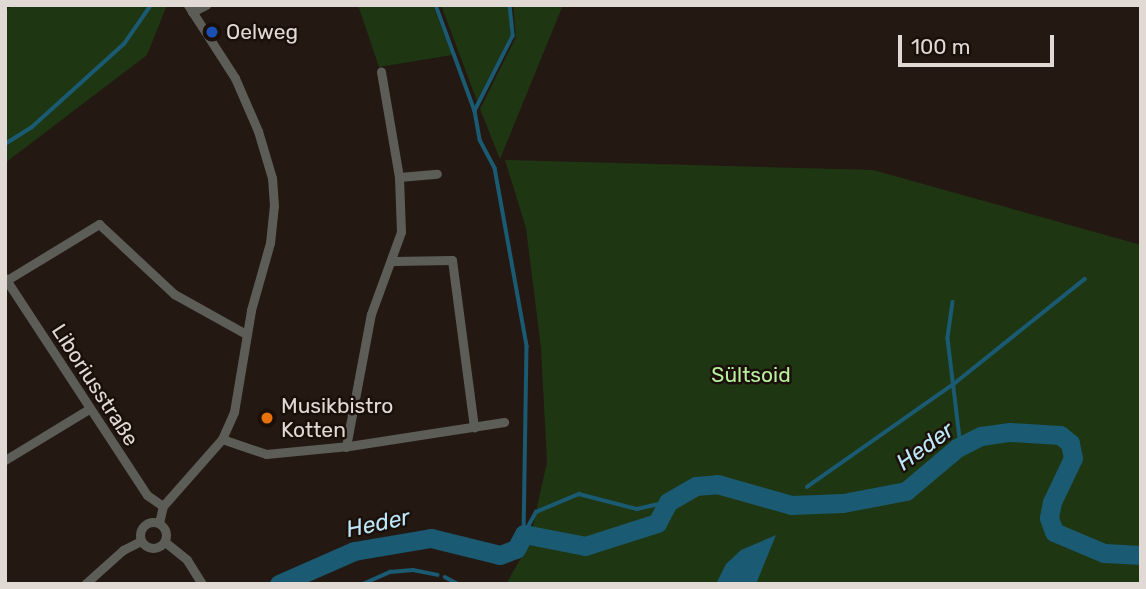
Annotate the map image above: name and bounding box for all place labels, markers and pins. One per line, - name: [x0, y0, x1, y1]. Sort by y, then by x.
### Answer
- place label: Oelweg: [226, 19, 298, 45]
- marker: Oelweg: [204, 24, 220, 40]
- place label: Musikbistro Kotten: [281, 393, 393, 443]
- marker: Musikbistro Kotten: [259, 410, 275, 426]

